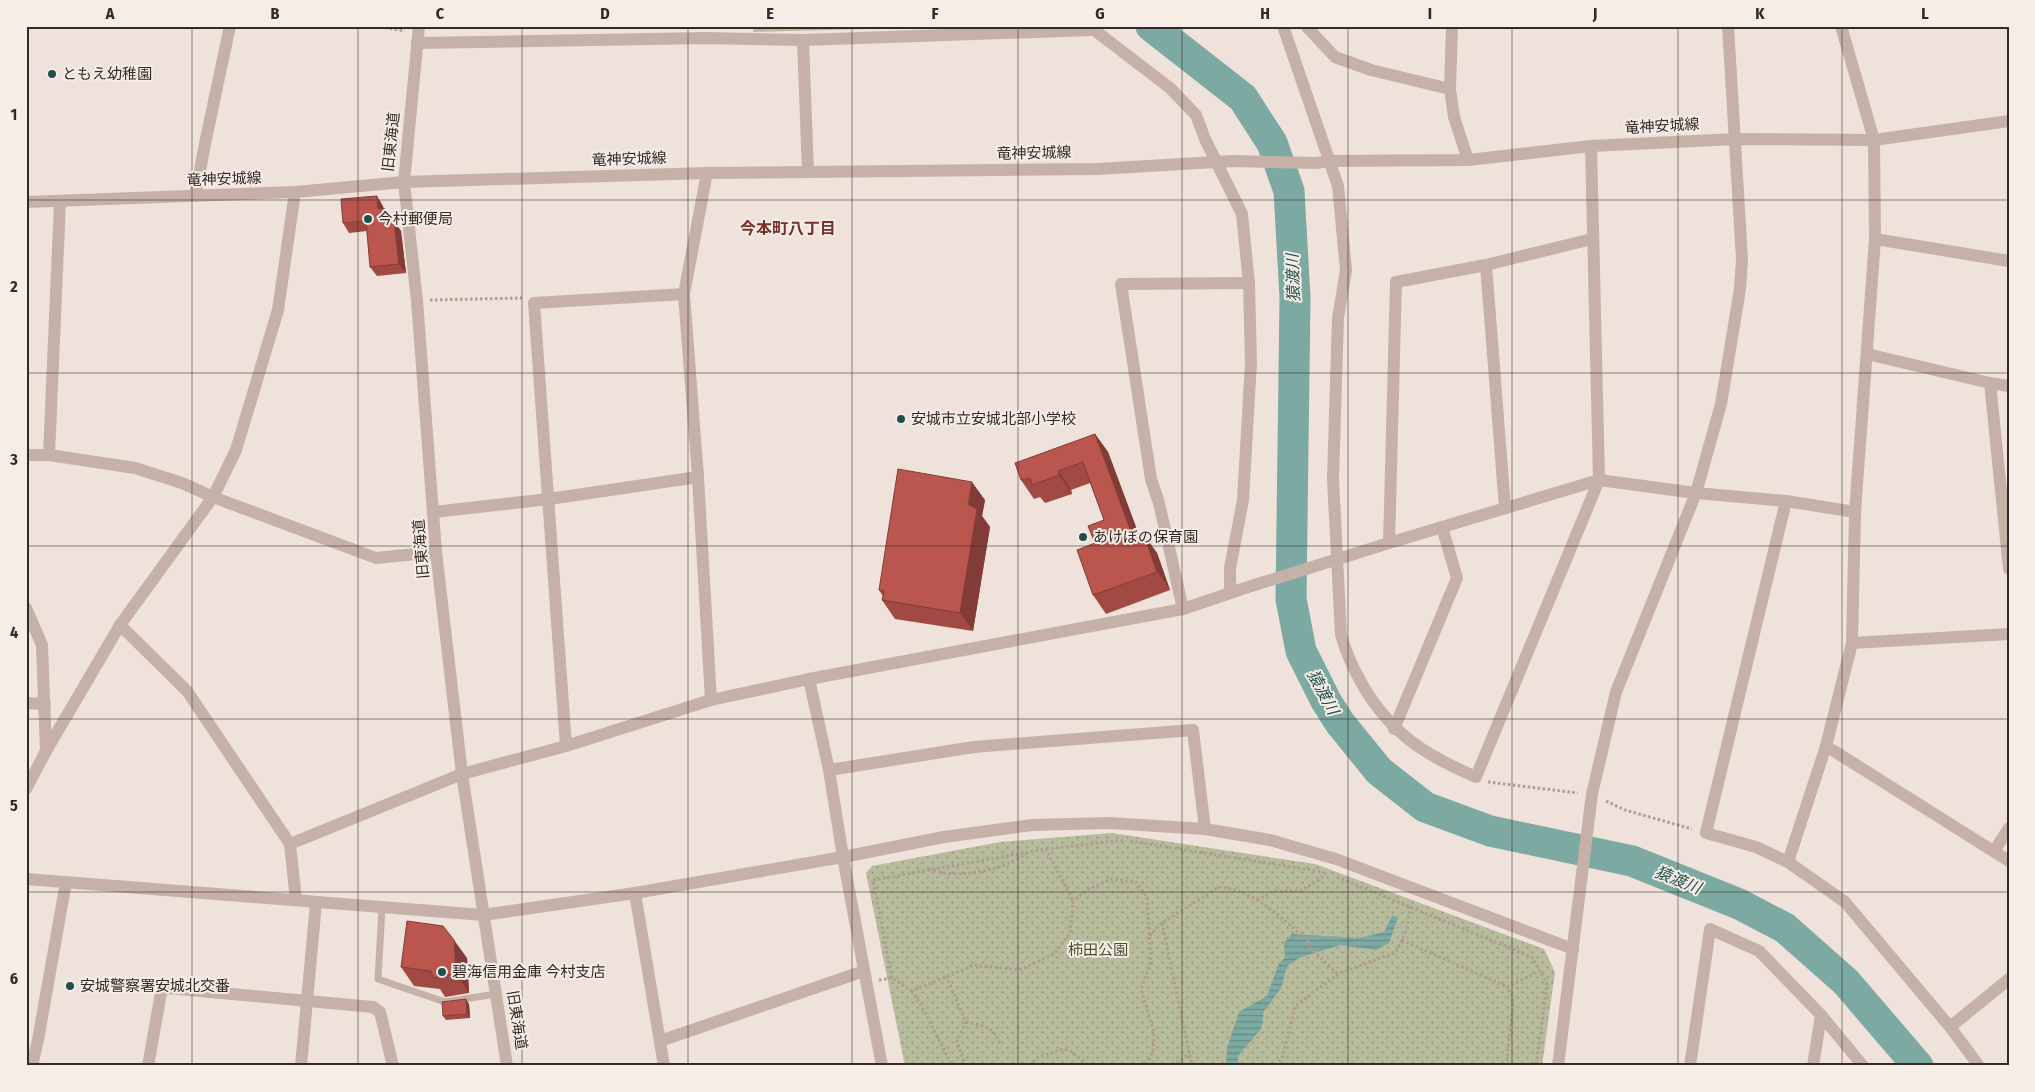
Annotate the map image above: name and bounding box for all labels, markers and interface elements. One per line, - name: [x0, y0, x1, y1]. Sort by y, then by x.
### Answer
- text: A: [105, 4, 115, 23]
- text: B: [271, 4, 280, 23]
- text: C: [436, 4, 445, 23]
- text: D: [600, 4, 610, 23]
- text: E: [766, 4, 774, 23]
- text: F: [931, 4, 939, 23]
- text: G: [1095, 4, 1105, 23]
- text: H: [1260, 4, 1270, 23]
- text: I: [1428, 4, 1432, 23]
- text: J: [1592, 4, 1597, 23]
- text: K: [1755, 4, 1765, 23]
- text: L: [1921, 4, 1929, 23]
- place label: ともえ幼稚園: [62, 65, 152, 83]
- marker: ともえ幼稚園: [46, 68, 58, 80]
- text: 1: [11, 105, 17, 124]
- street label: 旧東海道: [379, 111, 403, 173]
- street label: 竜神安城線: [1624, 115, 1700, 137]
- street label: 竜神安城線: [996, 143, 1072, 163]
- street label: 竜神安城線: [591, 149, 667, 169]
- street label: 竜神安城線: [186, 169, 262, 189]
- place label: 今村郵便局: [378, 210, 453, 228]
- marker: 今村郵便局: [362, 213, 374, 225]
- district label: 今本町八丁目: [740, 219, 836, 238]
- water label: 猿渡川: [1283, 252, 1303, 302]
- text: 2: [9, 277, 18, 296]
- place label: 安城市立安城北部小学校: [911, 410, 1076, 428]
- marker: 安城市立安城北部小学校: [895, 413, 907, 425]
- text: 3: [9, 450, 18, 469]
- street label: 旧東海道: [409, 518, 433, 580]
- place label: あけぼの保育園: [1093, 528, 1198, 546]
- marker: あけぼの保育園: [1077, 531, 1089, 543]
- text: 4: [10, 623, 18, 642]
- water label: 猿渡川: [1303, 666, 1344, 719]
- text: 5: [10, 796, 18, 815]
- water label: 猿渡川: [1652, 862, 1706, 899]
- park label: 柿田公園: [1068, 941, 1128, 959]
- place label: 碧海信用金庫 今村支店: [452, 963, 606, 981]
- marker: 碧海信用金庫 今村支店: [436, 966, 448, 978]
- text: 6: [10, 969, 18, 988]
- place label: 安城警察署安城北交番: [80, 977, 230, 995]
- marker: 安城警察署安城北交番: [64, 980, 76, 992]
- street label: 旧東海道: [503, 989, 531, 1051]

